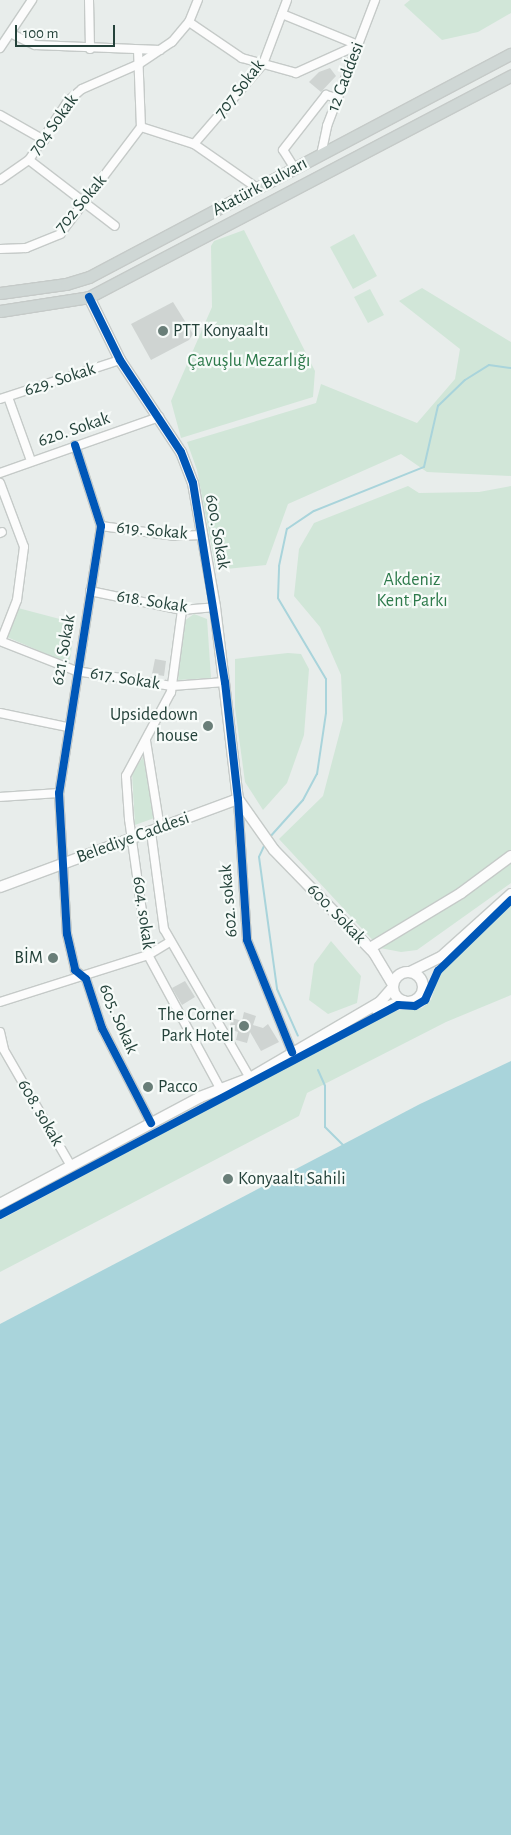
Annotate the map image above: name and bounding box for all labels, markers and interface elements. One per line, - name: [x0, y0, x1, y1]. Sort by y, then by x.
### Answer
- scale bar: [18, 15, 118, 47]
- text: 100 m: [23, 26, 58, 41]
- street label: 12 Caddesi: [323, 39, 369, 115]
- street label: 707 Sokak: [210, 55, 270, 123]
- street label: 704 Sokak: [25, 90, 83, 160]
- street label: Atatürk Bulvarı: [209, 153, 311, 221]
- street label: 702 Sokak: [50, 170, 112, 238]
- place label: PTT Konyaaltı: [173, 320, 269, 342]
- marker: PTT Konyaaltı: [157, 325, 169, 337]
- park label: Çavuşlu Mezarlığı: [188, 350, 310, 372]
- street label: 629. Sokak: [22, 358, 98, 402]
- street label: 620. Sokak: [35, 408, 113, 452]
- street label: 600. Sokak: [200, 493, 234, 571]
- street label: 619. Sokak: [115, 517, 189, 545]
- park label: Akdeniz Kent Parkı: [376, 570, 448, 612]
- street label: 618. Sokak: [115, 586, 189, 618]
- street label: 621. Sokak: [47, 613, 81, 687]
- street label: 617. Sokak: [88, 663, 162, 695]
- place label: Upsidedown house: [110, 705, 198, 748]
- marker: Upsidedown house: [202, 720, 214, 732]
- street label: Belediye Caddesi: [74, 808, 192, 868]
- street label: 602. sokak: [215, 864, 243, 938]
- street label: 604. sokak: [127, 875, 159, 951]
- street label: 600. Sokak: [302, 879, 370, 949]
- place label: BİM: [14, 947, 43, 969]
- marker: BİM: [47, 952, 59, 964]
- street label: 605. Sokak: [94, 981, 142, 1057]
- place label: The Corner Park Hotel: [158, 1005, 234, 1048]
- marker: The Corner Park Hotel: [238, 1020, 250, 1032]
- street label: 608. sokak: [12, 1076, 68, 1150]
- place label: Pacco: [158, 1076, 198, 1098]
- marker: Pacco: [142, 1081, 154, 1093]
- place label: Konyaaltı Sahili: [238, 1168, 346, 1190]
- marker: Konyaaltı Sahili: [222, 1173, 234, 1185]

